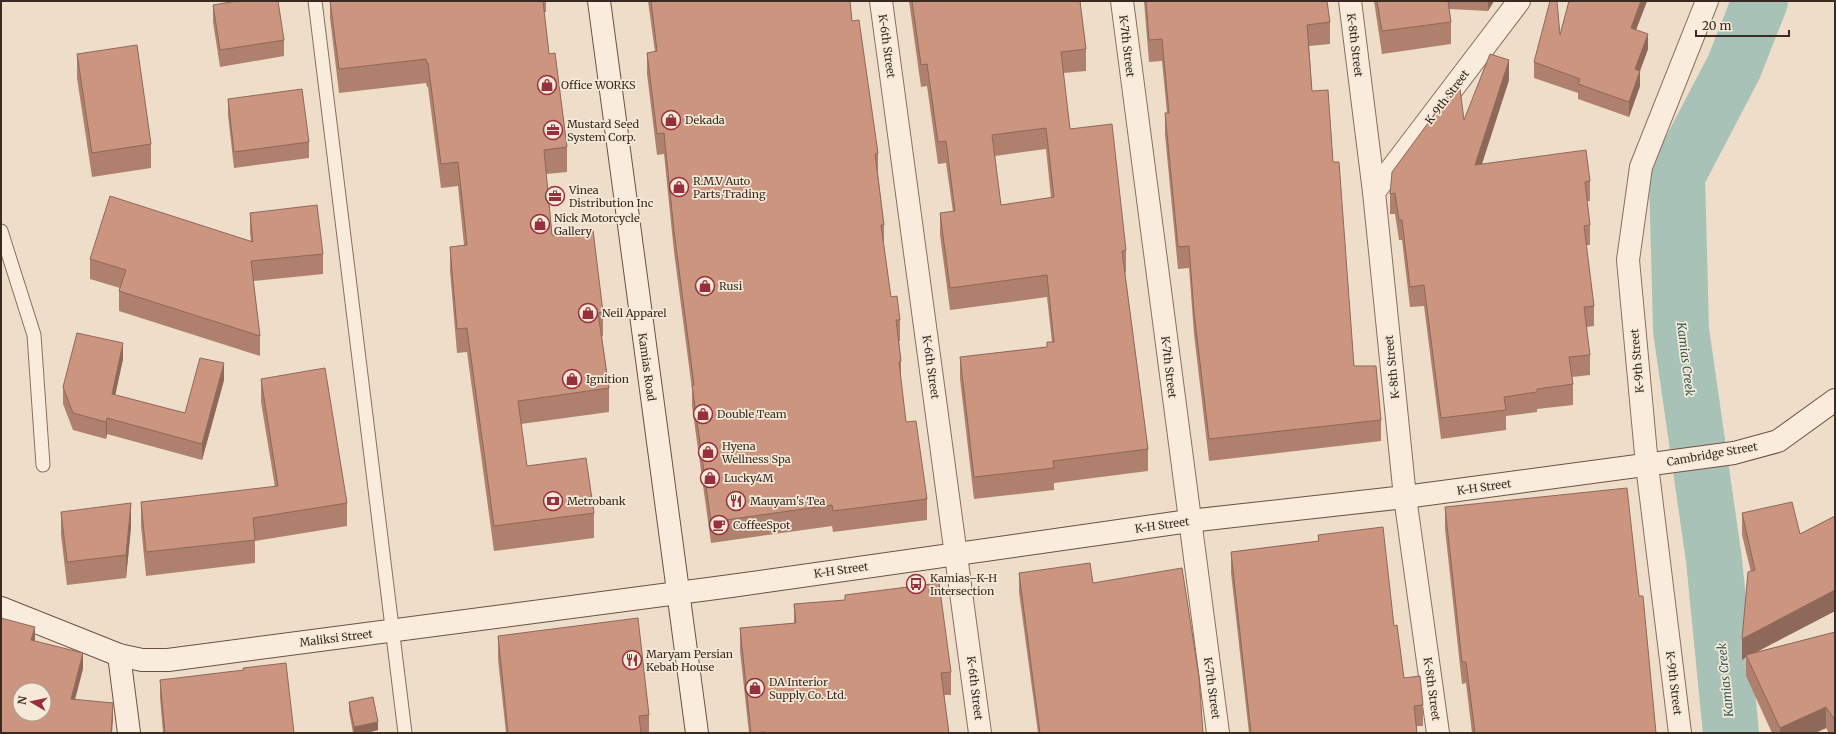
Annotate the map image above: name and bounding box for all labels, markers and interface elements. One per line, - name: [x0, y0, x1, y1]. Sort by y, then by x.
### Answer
- street label: K-8th Street: [1344, 12, 1366, 78]
- scale bar: [1696, 12, 1789, 38]
- street label: K-6th Street: [876, 13, 899, 80]
- street label: K-7th Street: [1116, 14, 1138, 79]
- text: 20 m: [1702, 18, 1731, 33]
- street label: K-9th Street: [1422, 66, 1472, 127]
- shop icon: Office WORKS: [536, 74, 558, 96]
- place label: Office WORKS: [561, 78, 636, 92]
- shop icon: Dekada: [660, 109, 682, 131]
- place label: Dekada: [685, 113, 725, 127]
- place label: Mustard Seed System Corp.: [567, 117, 640, 144]
- office icon: Mustard Seed System Corp.: [542, 119, 564, 141]
- place label: R.M.V Auto Parts Trading: [693, 174, 766, 201]
- shop icon: R.M.V Auto Parts Trading: [668, 176, 690, 198]
- place label: Vinea Distribution Inc: [568, 183, 654, 210]
- office icon: Vinea Distribution Inc: [544, 185, 566, 207]
- place label: Nick Motorcycle Gallery: [554, 211, 640, 238]
- shop icon: Nick Motorcycle Gallery: [529, 213, 551, 235]
- shop icon: Rusi: [694, 275, 716, 297]
- place label: Rusi: [719, 279, 743, 293]
- shop icon: Neil Apparel: [577, 302, 599, 324]
- place label: Neil Apparel: [602, 306, 667, 320]
- water label: Kamias Creek: [1674, 320, 1698, 397]
- street label: K-9th Street: [1627, 328, 1647, 394]
- street label: Kamias Road: [635, 332, 659, 402]
- street label: K-6th Street: [920, 334, 943, 401]
- street label: K-8th Street: [1382, 334, 1402, 400]
- street label: K-7th Street: [1158, 335, 1180, 400]
- shop icon: Ignition: [561, 368, 583, 390]
- place label: Ignition: [586, 372, 630, 386]
- shop icon: Double Team: [692, 403, 714, 425]
- place label: Double Team: [717, 407, 787, 421]
- place label: Hyena Wellness Spa: [721, 439, 791, 466]
- street label: Cambridge Street: [1665, 439, 1759, 469]
- shop icon: Hyena Wellness Spa: [697, 441, 719, 463]
- shop icon: Lucky4M: [699, 467, 721, 489]
- place label: Lucky4M: [724, 471, 773, 485]
- street label: K-H Street: [1456, 476, 1513, 498]
- bank icon: Metrobank: [542, 490, 564, 512]
- restaurant icon: Mauyam's Tea: [725, 490, 747, 512]
- place label: Metrobank: [567, 494, 626, 508]
- place label: Mauyam's Tea: [750, 494, 826, 508]
- cafe icon: CoffeeSpot: [708, 514, 730, 536]
- street label: K-H Street: [1134, 514, 1191, 536]
- place label: CoffeeSpot: [733, 518, 791, 532]
- street label: K-H Street: [813, 559, 870, 581]
- place label: Kamias–K-H Intersection: [930, 571, 997, 598]
- bus stop icon: Kamias–K-H Intersection: [905, 573, 927, 595]
- street label: Maliksi Street: [299, 626, 374, 649]
- water label: Kamias Creek: [1714, 642, 1736, 719]
- place label: Maryam Persian Kebab House: [646, 647, 734, 674]
- restaurant icon: Maryam Persian Kebab House: [621, 649, 643, 671]
- street label: K-9th Street: [1663, 650, 1685, 717]
- street label: K-6th Street: [964, 655, 986, 722]
- street label: K-7th Street: [1201, 656, 1223, 721]
- street label: K-8th Street: [1421, 656, 1443, 722]
- place label: DA Interior Supply Co. Ltd.: [769, 675, 847, 702]
- shop icon: DA Interior Supply Co. Ltd.: [744, 677, 766, 699]
- north arrow: [12, 682, 52, 722]
- text: N: [15, 695, 30, 706]

